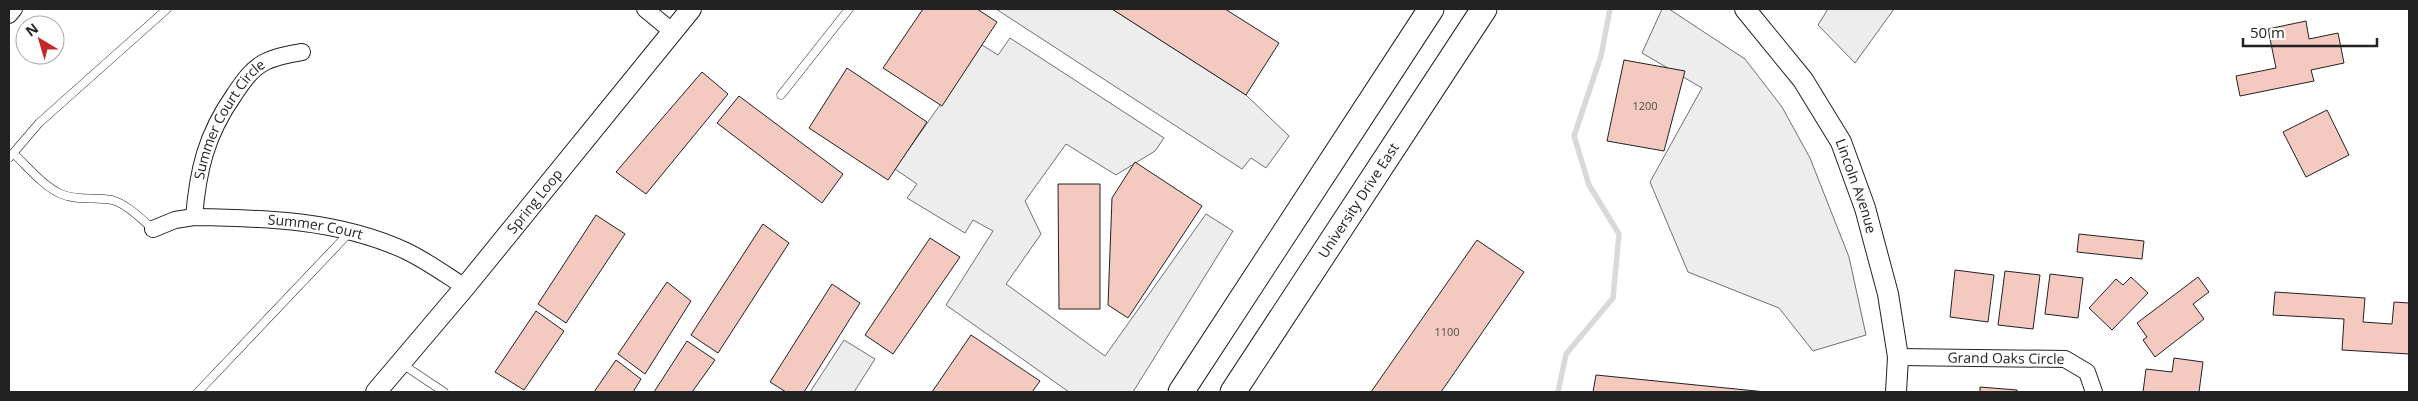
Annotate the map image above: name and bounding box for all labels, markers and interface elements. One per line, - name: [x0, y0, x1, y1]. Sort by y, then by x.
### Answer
- north arrow: [15, 15, 65, 65]
- scale bar: [2243, 15, 2377, 47]
- text: N: [21, 18, 42, 40]
- text: 50 m: [2250, 22, 2285, 42]
- street label: Summer Court Circle: [189, 54, 268, 181]
- house number: 1200: [1632, 98, 1658, 113]
- street label: Lincoln Avenue: [1832, 136, 1881, 236]
- street label: University Drive East: [1313, 139, 1403, 261]
- street label: Spring Loop: [502, 165, 566, 237]
- street label: Summer Court: [267, 209, 365, 244]
- house number: 1100: [1434, 324, 1460, 339]
- street label: Grand Oaks Circle: [1947, 348, 2065, 368]

